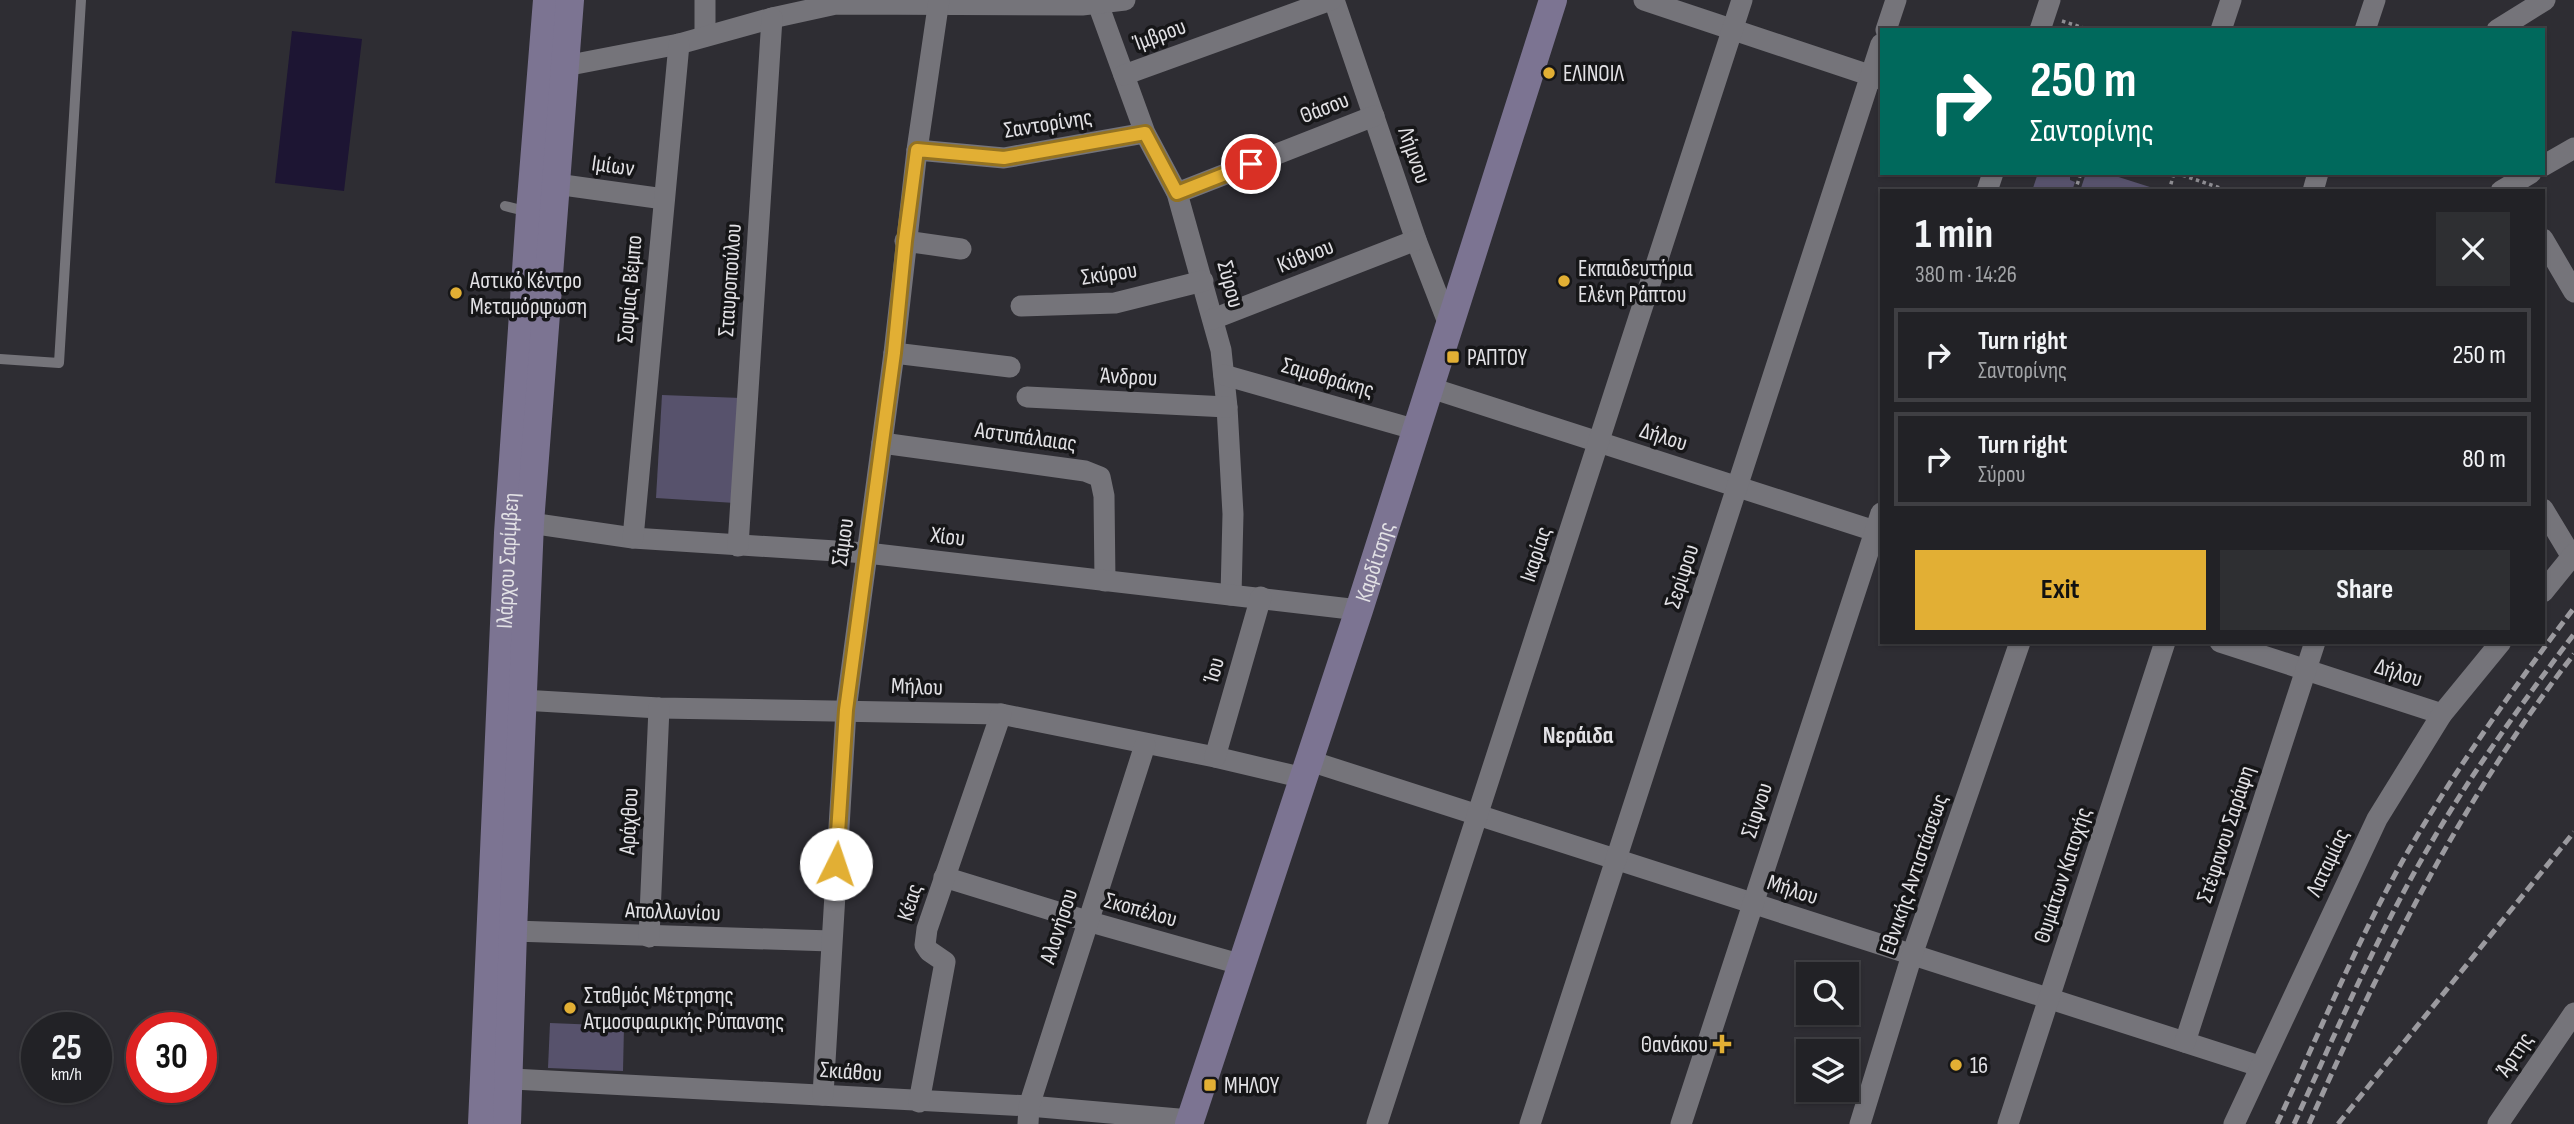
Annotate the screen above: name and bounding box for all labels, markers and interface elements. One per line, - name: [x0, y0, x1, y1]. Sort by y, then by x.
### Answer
- street label: Ίμβρου: [1128, 12, 1190, 58]
- text: 250 m: [2030, 52, 2136, 111]
- icon: right: [1915, 56, 2006, 147]
- place label: ΕΛΙΝΟΙΛ: [1563, 60, 1624, 88]
- marker: ΕΛΙΝΟΙΛ: [1541, 65, 1557, 81]
- street label: Θάσου: [1296, 86, 1353, 130]
- street label: Σαντορίνης: [1002, 103, 1094, 145]
- text: Σαντορίνης: [2030, 112, 2154, 151]
- street label: Λήμνου: [1391, 123, 1437, 187]
- pin: [1221, 134, 1281, 194]
- icon: arrive: [1232, 145, 1270, 183]
- street label: Ιμίων: [590, 149, 636, 183]
- text: 1 min: [1915, 209, 1993, 260]
- button: close: [2436, 212, 2510, 286]
- street label: Σταυροπούλου: [712, 223, 748, 338]
- street label: Κύθνου: [1273, 232, 1338, 279]
- street label: Σοφίας Βέμπο: [611, 234, 649, 344]
- place label: Εκπαιδευτήρια Ελένη Ράπτου: [1578, 255, 1693, 309]
- street label: Σκύρου: [1079, 256, 1139, 292]
- street label: Σύρου: [1210, 258, 1250, 311]
- text: 380 m · 14:26: [1915, 261, 2017, 289]
- place label: Αστικό Κέντρο Μεταμόρφωση: [469, 267, 587, 321]
- marker: Εκπαιδευτήρια Ελένη Ράπτου: [1556, 273, 1572, 289]
- marker: Αστικό Κέντρο Μεταμόρφωση: [448, 285, 464, 301]
- text: Turn right: [1978, 326, 2067, 357]
- icon: right: [1919, 336, 1957, 374]
- text: 250 m: [2452, 340, 2506, 371]
- place label: ΡΑΠΤΟΥ: [1467, 344, 1528, 372]
- marker: ΡΑΠΤΟΥ: [1445, 349, 1461, 365]
- street label: Σαμοθράκης: [1278, 351, 1377, 405]
- text: Σαντορίνης: [1978, 357, 2067, 385]
- street label: Άνδρου: [1100, 362, 1158, 392]
- street label: Αστυπάλαιας: [972, 416, 1078, 458]
- street label: Δήλου: [1636, 416, 1691, 458]
- text: Turn right: [1978, 430, 2067, 461]
- icon: right: [1919, 440, 1957, 478]
- text: 80 m: [2462, 444, 2506, 475]
- text: Σύρου: [1978, 461, 2025, 489]
- street label: Ιλάρχου Σαρίμβεη: [491, 492, 526, 629]
- street label: Σάμου: [826, 517, 860, 568]
- street label: Καρδίτσης: [1349, 519, 1401, 606]
- street label: Χίου: [928, 521, 967, 553]
- street label: Ικαρίας: [1514, 523, 1558, 585]
- street label: Σερίφου: [1658, 541, 1705, 612]
- button: Exit: [1915, 550, 2206, 630]
- button: Share: [2220, 550, 2510, 630]
- street label: Δήλου: [2371, 652, 2426, 694]
- street label: Ίου: [1197, 654, 1231, 687]
- street label: Μήλου: [891, 672, 943, 702]
- district label: Νεράιδα: [1543, 721, 1614, 750]
- street label: Στέφανου Σαράφη: [2191, 762, 2261, 906]
- street label: Σίφνου: [1735, 779, 1779, 841]
- street label: Αράχθου: [613, 787, 645, 856]
- street label: Εθνικής Αντιστάσεως: [1873, 790, 1955, 958]
- street label: Θυμάτων Κατοχής: [2028, 804, 2098, 947]
- street label: Λαταμίας: [2300, 824, 2356, 902]
- position arrow: [799, 827, 873, 901]
- street label: Μήλου: [1764, 869, 1822, 911]
- street label: Κέας: [891, 880, 929, 924]
- street label: Αλονήσου: [1033, 885, 1084, 968]
- street label: Σκοπέλου: [1101, 886, 1180, 934]
- street label: Απολλωνίου: [624, 896, 721, 928]
- map controls: [1796, 962, 1859, 1102]
- button: search: [1796, 962, 1859, 1025]
- place label: Σταθμός Μέτρησης Ατμοσφαιρικής Ρύπανσης: [583, 982, 784, 1036]
- marker: Σταθμός Μέτρησης Ατμοσφαιρικής Ρύπανσης: [562, 1000, 578, 1016]
- speed limit sign: 30: [126, 1012, 217, 1103]
- text: 25: [51, 1027, 82, 1070]
- street label: Άρτης: [2490, 1027, 2540, 1082]
- place label: Θανάκου: [1641, 1031, 1708, 1059]
- marker: Θανάκου: [1714, 1036, 1730, 1052]
- button: layers: [1796, 1039, 1859, 1102]
- place label: 16: [1970, 1052, 1988, 1080]
- street label: Σκιάθου: [819, 1056, 883, 1088]
- marker: 16: [1948, 1057, 1964, 1073]
- text: km/h: [51, 1064, 82, 1085]
- place label: ΜΗΛΟΥ: [1224, 1072, 1280, 1100]
- marker: ΜΗΛΟΥ: [1202, 1077, 1218, 1093]

